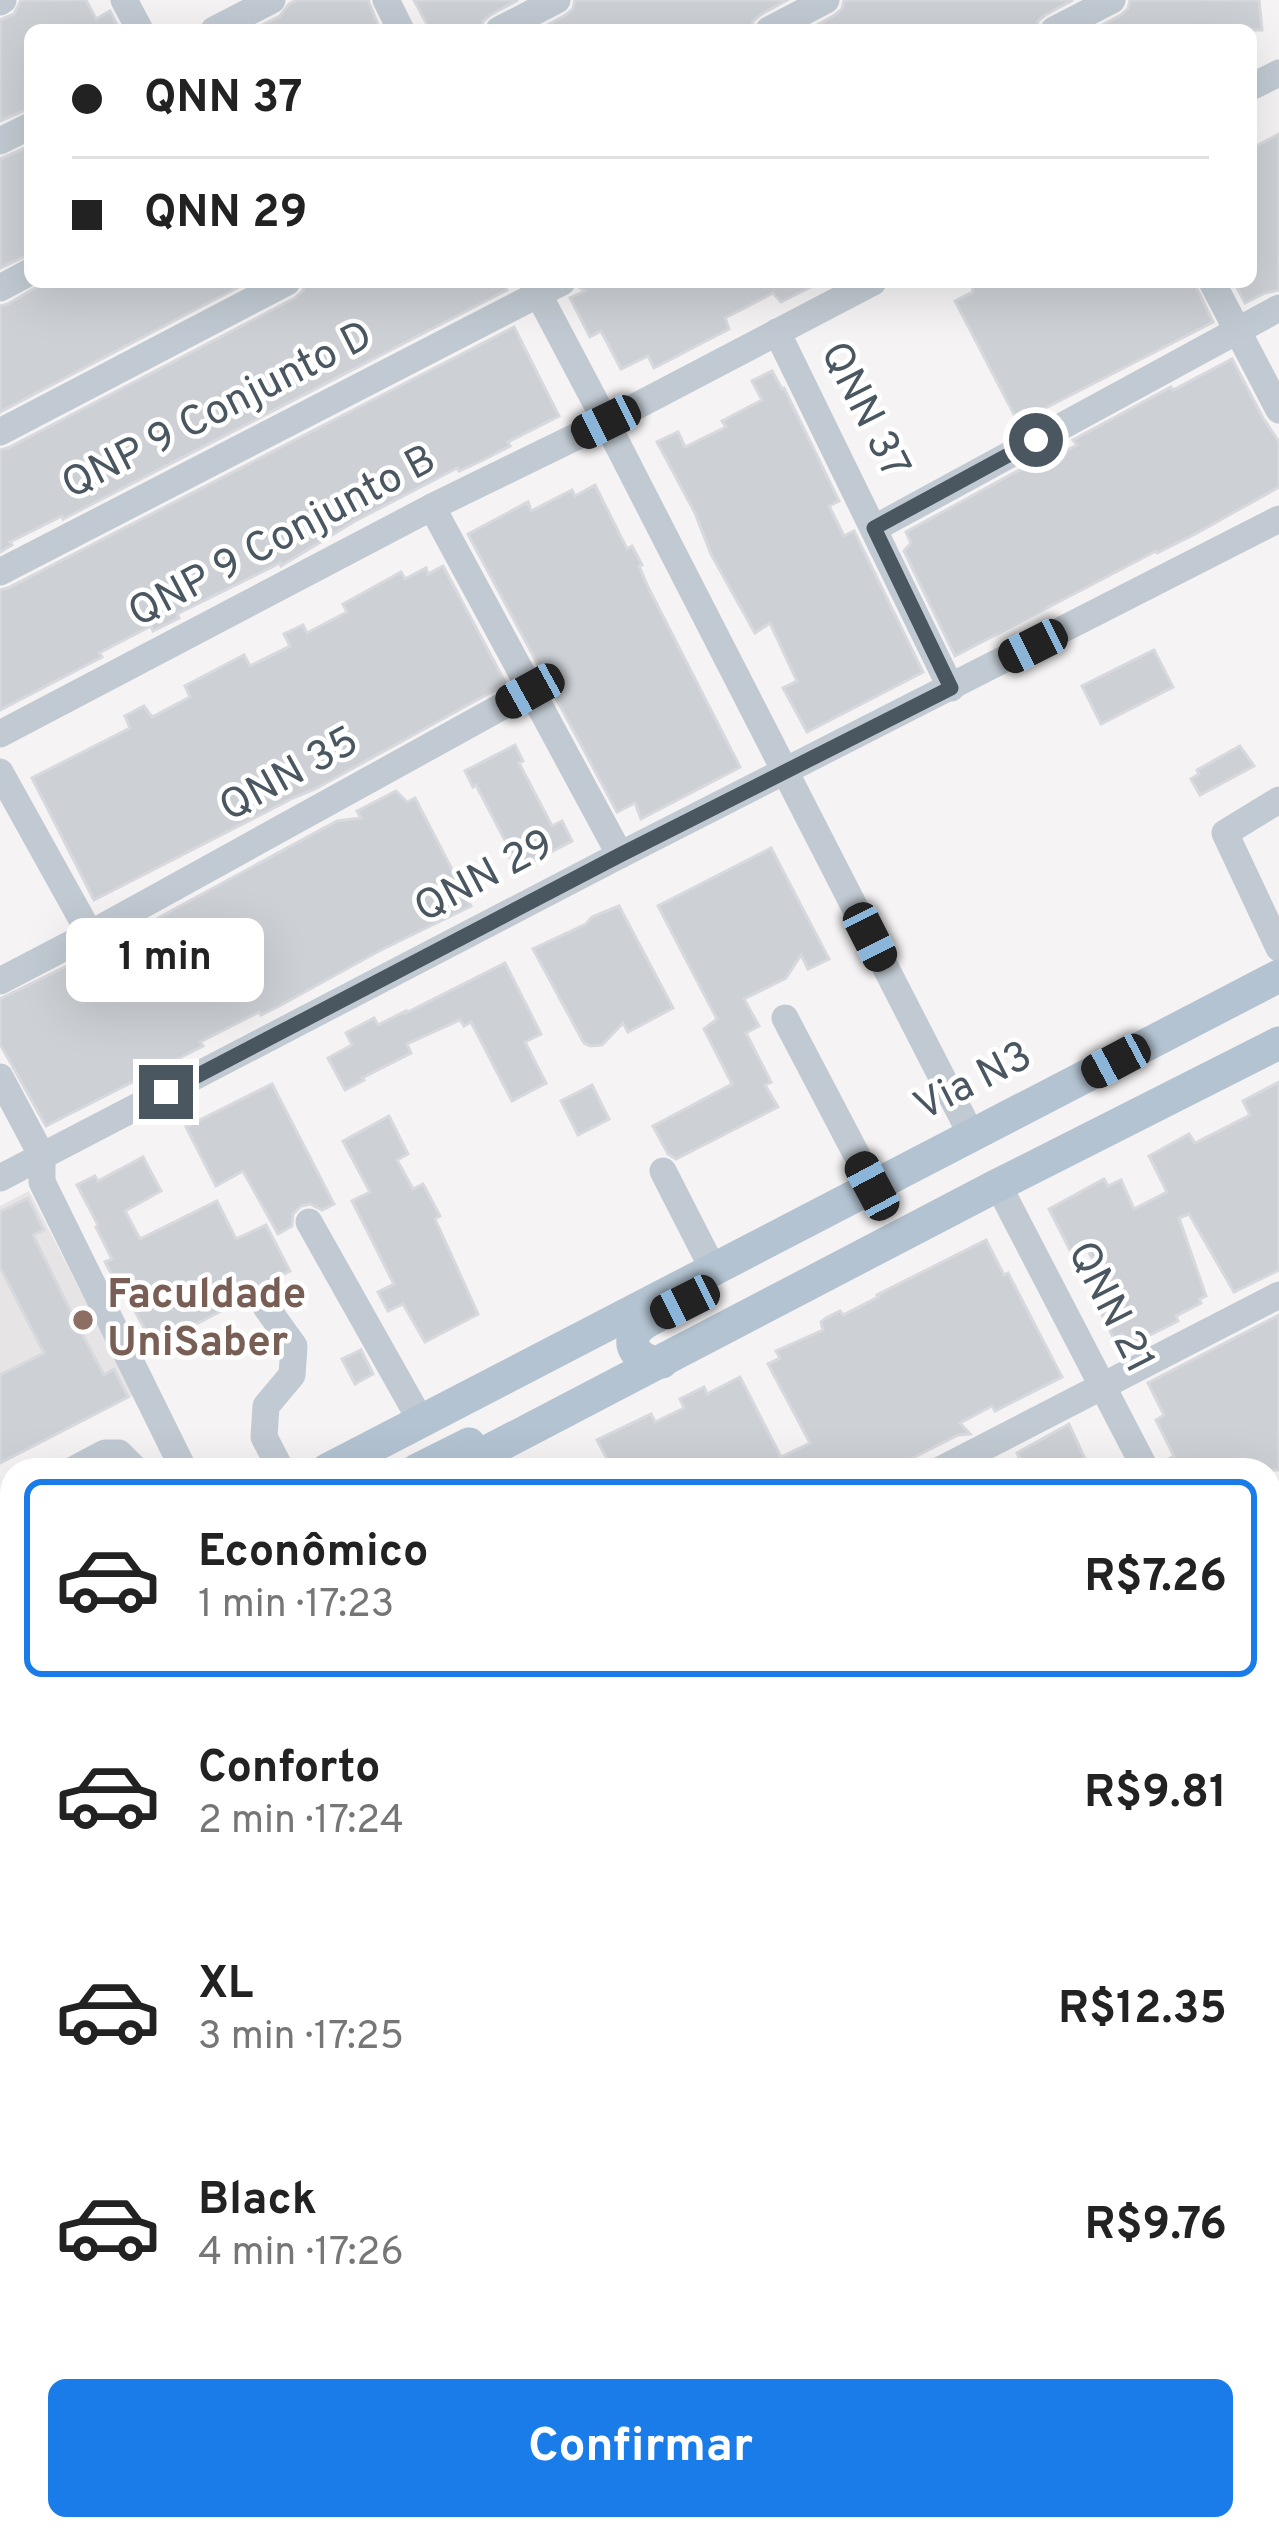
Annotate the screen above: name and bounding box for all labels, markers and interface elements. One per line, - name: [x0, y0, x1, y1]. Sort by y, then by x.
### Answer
- text: QNN 37: [144, 71, 303, 128]
- text: QNN 29: [144, 186, 307, 243]
- street label: QNP 9 Conjunto D: [54, 311, 382, 513]
- street label: QNN 37: [806, 334, 920, 488]
- car: [566, 390, 646, 454]
- route start: [1009, 413, 1063, 467]
- street label: QNP 9 Conjunto B: [120, 435, 446, 641]
- car: [993, 614, 1073, 678]
- car: [490, 658, 570, 724]
- street label: QNN 35: [211, 716, 369, 836]
- street label: QNN 29: [406, 819, 564, 937]
- car: [838, 897, 902, 977]
- callout: 1 min: [67, 918, 265, 1002]
- text: 1 min: [118, 935, 212, 984]
- car: [1076, 1028, 1156, 1094]
- street label: Via N3: [906, 1031, 1042, 1135]
- route end: [139, 1065, 193, 1119]
- car: [839, 1146, 905, 1226]
- street label: QNN 21: [1053, 1233, 1165, 1383]
- place label: Faculdade UniSaber: [107, 1270, 306, 1371]
- car: [645, 1270, 725, 1334]
- marker: Faculdade UniSaber: [70, 1307, 96, 1333]
- icon: car: [54, 1524, 162, 1632]
- text: Econômico: [198, 1525, 428, 1582]
- text: R$7.26: [1084, 1550, 1227, 1607]
- text: 1 min · 17:23: [198, 1582, 394, 1631]
- icon: car: [54, 1740, 162, 1848]
- text: Conforto: [198, 1741, 381, 1798]
- text: R$9.81: [1084, 1766, 1227, 1823]
- text: 2 min · 17:24: [198, 1798, 404, 1847]
- icon: car: [54, 1956, 162, 2064]
- text: XL: [198, 1957, 253, 2014]
- text: R$12.35: [1058, 1982, 1227, 2039]
- text: 3 min · 17:25: [198, 2014, 404, 2063]
- icon: car: [54, 2172, 162, 2280]
- text: Black: [198, 2173, 317, 2230]
- text: R$9.76: [1084, 2198, 1227, 2255]
- text: 4 min · 17:26: [198, 2230, 404, 2279]
- button: Confirmar: [48, 2379, 1233, 2517]

